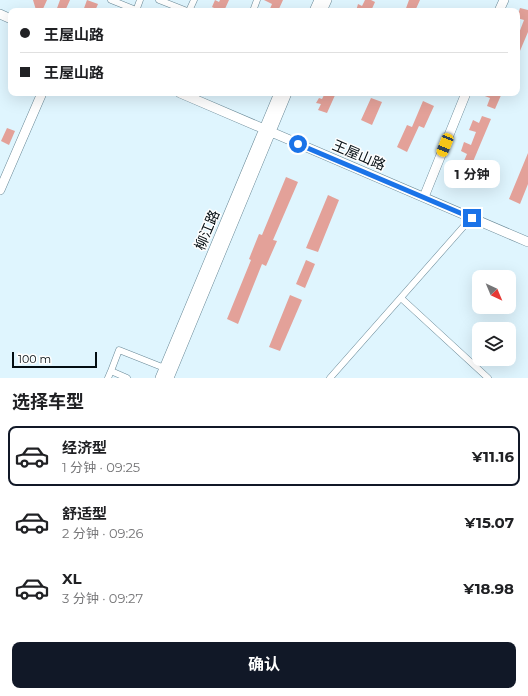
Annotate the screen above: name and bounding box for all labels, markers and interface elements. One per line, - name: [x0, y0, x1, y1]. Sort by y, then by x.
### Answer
- text: 王屋山路: [44, 25, 104, 44]
- text: 王屋山路: [44, 63, 104, 82]
- car: [435, 132, 455, 158]
- route start: [289, 135, 307, 153]
- street label: 王屋山路: [330, 136, 388, 174]
- callout: 1 分钟: [444, 160, 500, 188]
- text: 1 分钟: [455, 166, 489, 182]
- street label: 柳江路: [191, 207, 223, 253]
- route end: [463, 209, 481, 227]
- north arrow: [472, 270, 516, 314]
- map controls: [472, 270, 516, 366]
- button: layers: [472, 322, 516, 366]
- scale bar: [12, 350, 97, 369]
- text: 100 m: [18, 352, 51, 366]
- text: 选择车型: [12, 391, 84, 413]
- icon: car: [14, 438, 50, 474]
- text: 经济型: [62, 438, 107, 457]
- text: ¥11.16: [472, 447, 514, 466]
- text: 1 分钟 · 09:25: [62, 459, 140, 475]
- icon: car: [14, 504, 50, 540]
- text: 舒适型: [62, 504, 107, 523]
- text: ¥15.07: [465, 513, 514, 532]
- text: 2 分钟 · 09:26: [62, 525, 143, 541]
- text: XL: [62, 569, 81, 588]
- icon: car: [14, 570, 50, 606]
- text: ¥18.98: [463, 579, 514, 598]
- text: 3 分钟 · 09:27: [62, 590, 143, 606]
- button: 确认: [12, 642, 516, 688]

